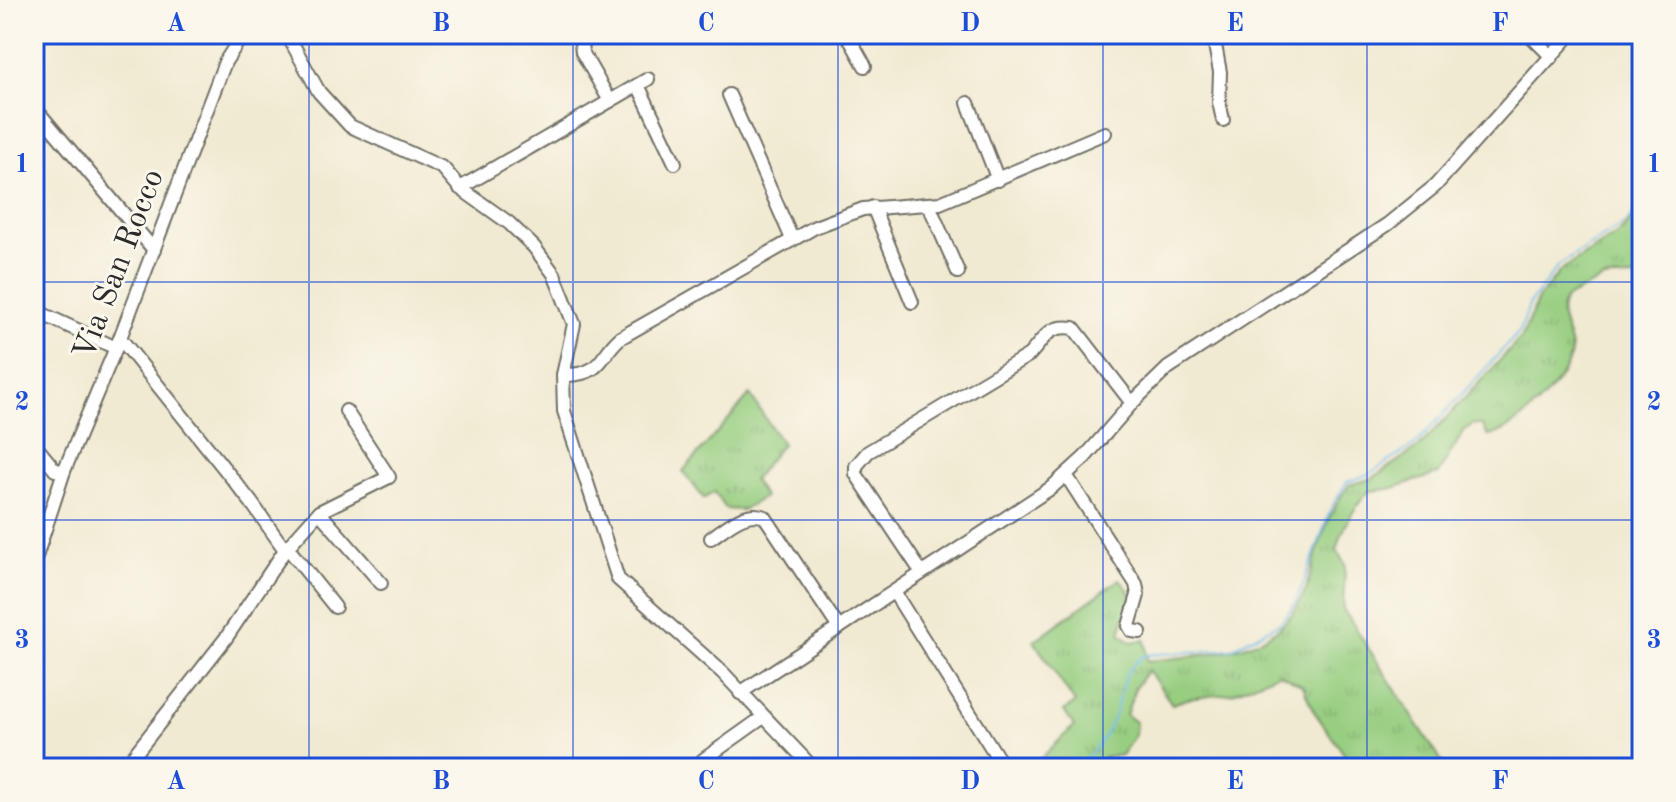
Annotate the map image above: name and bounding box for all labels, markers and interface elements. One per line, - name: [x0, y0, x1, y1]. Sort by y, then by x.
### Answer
- text: A: [166, 11, 186, 37]
- text: B: [432, 11, 450, 37]
- text: C: [697, 11, 715, 37]
- text: D: [960, 11, 980, 37]
- text: E: [1226, 11, 1244, 37]
- text: F: [1491, 11, 1509, 37]
- text: 1: [14, 152, 30, 178]
- text: 1: [1646, 152, 1662, 178]
- street label: Via San Rocco: [69, 165, 171, 365]
- text: 2: [14, 390, 30, 416]
- text: 2: [1646, 390, 1662, 416]
- text: 3: [14, 628, 30, 654]
- text: 3: [1646, 628, 1662, 654]
- text: A: [166, 769, 186, 795]
- text: B: [432, 769, 450, 795]
- text: C: [697, 769, 715, 795]
- text: D: [960, 769, 980, 795]
- text: E: [1226, 769, 1244, 795]
- text: F: [1491, 769, 1509, 795]

